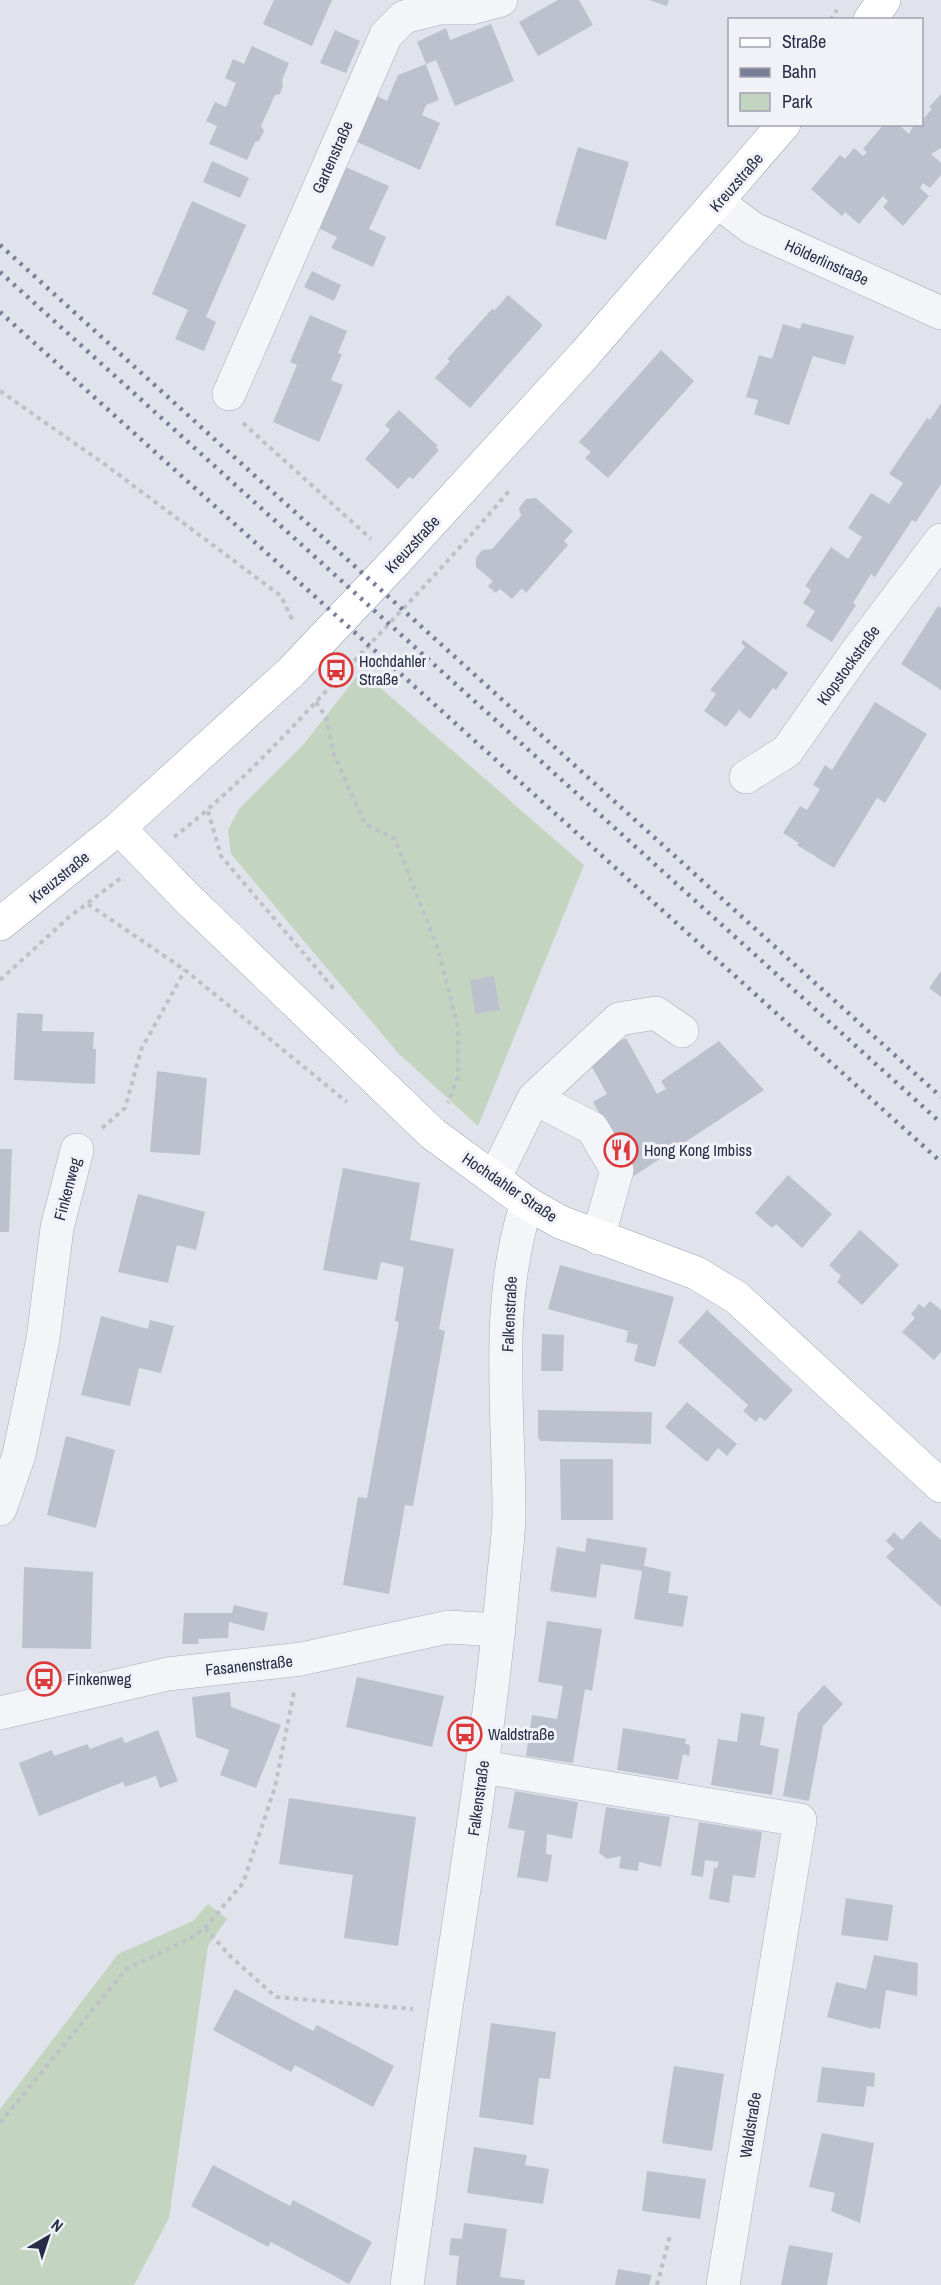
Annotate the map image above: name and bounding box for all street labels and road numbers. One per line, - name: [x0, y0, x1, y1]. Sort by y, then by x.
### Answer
- street label: Gartenstraße: [306, 117, 358, 197]
- street label: Kreuzstraße: [704, 148, 768, 216]
- street label: Hölderlinstraße: [782, 234, 872, 290]
- street label: Kreuzstraße: [380, 510, 444, 578]
- street label: Klopstockstraße: [811, 620, 885, 710]
- street label: Kreuzstraße: [24, 846, 94, 908]
- street label: Hochdahler Straße: [458, 1147, 562, 1227]
- street label: Finkenweg: [48, 1154, 86, 1223]
- street label: Falkenstraße: [496, 1276, 522, 1352]
- street label: Fasanenstraße: [204, 1649, 294, 1681]
- street label: Falkenstraße: [462, 1759, 494, 1837]
- street label: Waldstraße: [734, 2090, 766, 2160]

